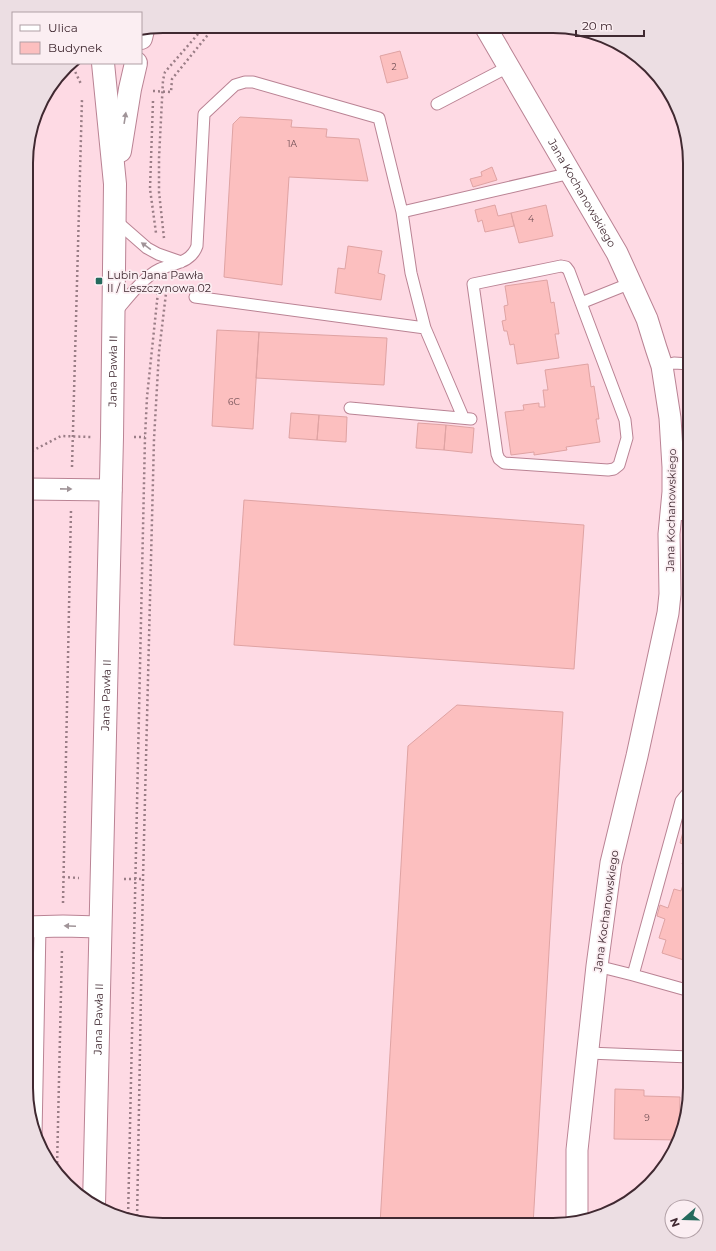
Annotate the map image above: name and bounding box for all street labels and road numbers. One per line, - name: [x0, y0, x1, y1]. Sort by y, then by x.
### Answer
- street label: Jana Kochanowskiego: [545, 135, 619, 250]
- street label: Jana Pawła II: [105, 335, 120, 408]
- street label: Jana Kochanowskiego: [663, 448, 679, 573]
- street label: Jana Pawła II: [98, 659, 114, 732]
- street label: Jana Kochanowskiego: [590, 849, 622, 974]
- street label: Jana Pawła II: [90, 983, 106, 1056]

